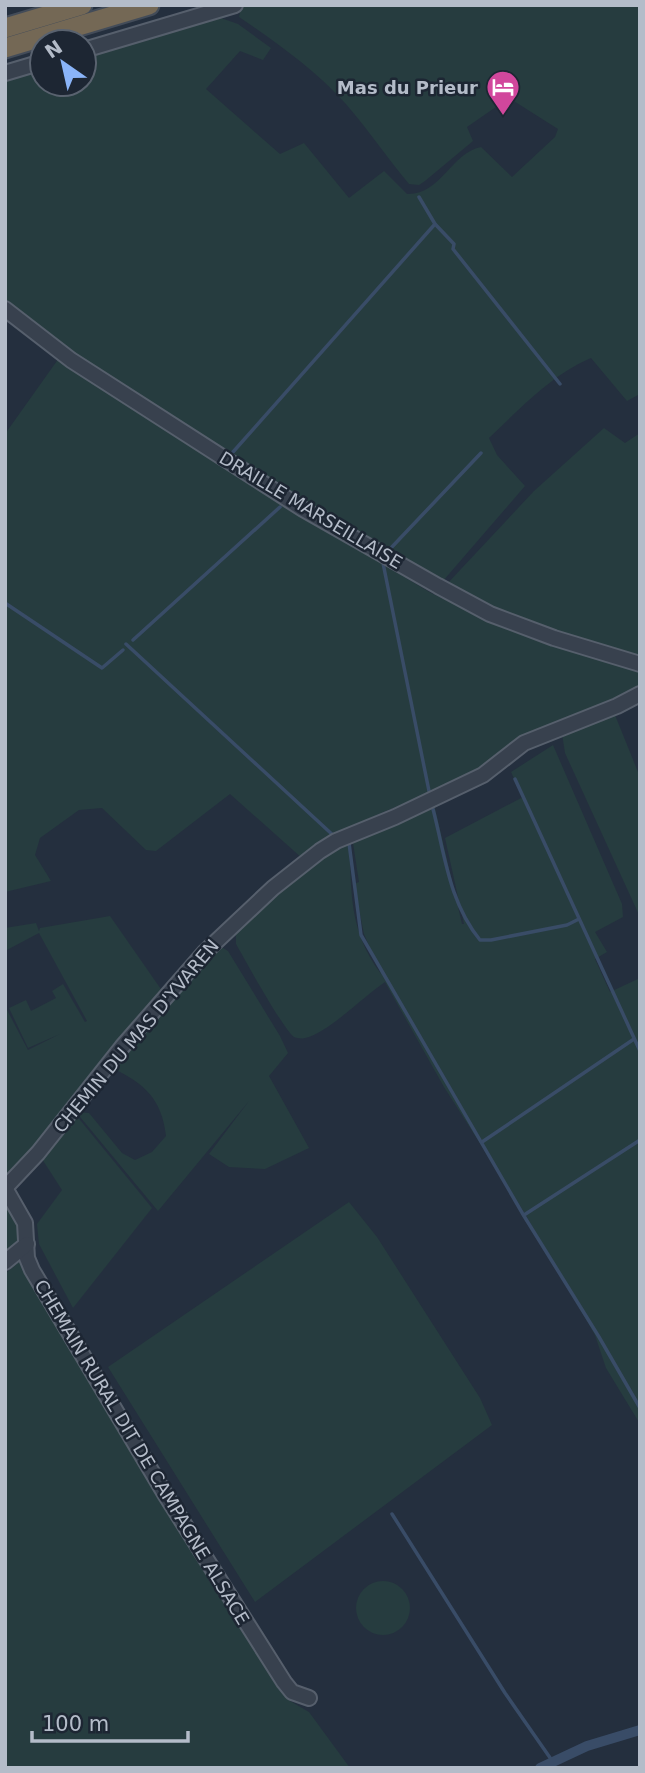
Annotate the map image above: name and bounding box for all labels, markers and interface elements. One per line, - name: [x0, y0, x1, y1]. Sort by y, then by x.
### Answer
- north arrow: [28, 28, 98, 98]
- text: N: [41, 35, 66, 62]
- hotel icon: Mas du Prieur: [484, 68, 522, 117]
- place label: Mas du Prieur: [337, 77, 478, 98]
- street label: DRAILLE MARSEILLAISE: [216, 447, 406, 573]
- street label: CHEMIN DU MAS D'YVAREN: [49, 935, 223, 1137]
- street label: CHEMAIN RURAL DIT DE CAMPAGNE ALSACE: [30, 1276, 254, 1628]
- scale bar: [32, 1700, 187, 1744]
- text: 100 m: [42, 1712, 109, 1736]

